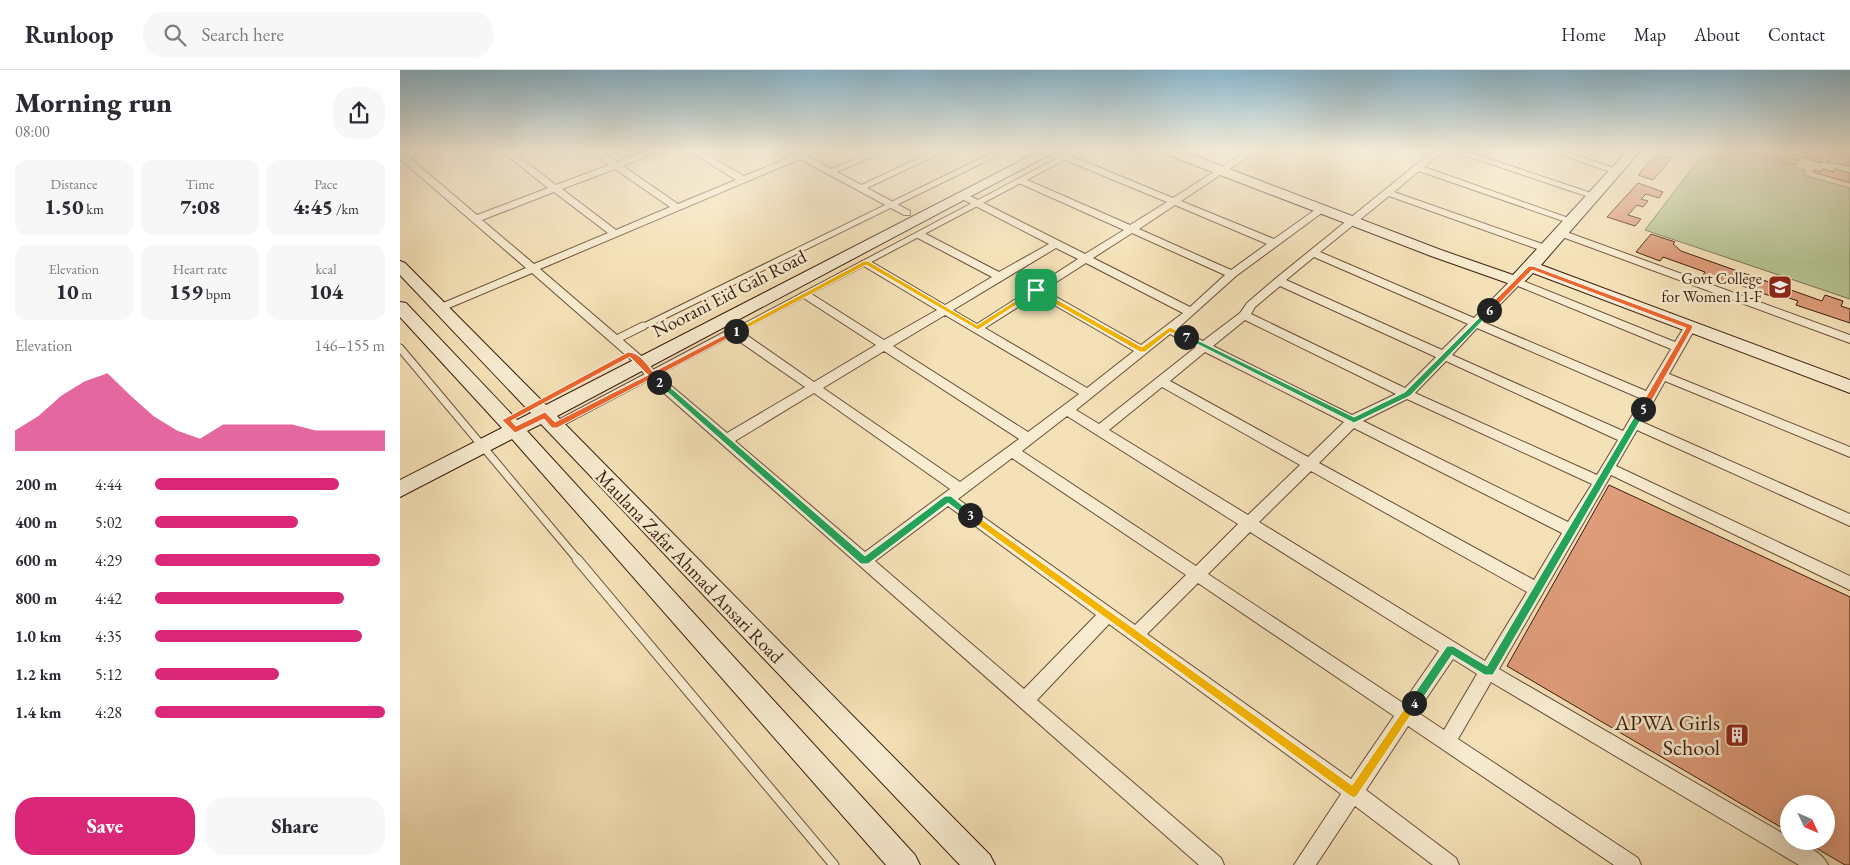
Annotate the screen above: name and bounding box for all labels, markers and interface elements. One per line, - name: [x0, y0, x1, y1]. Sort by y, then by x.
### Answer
- search box: [143, 12, 493, 57]
- text: Runloop: [25, 19, 113, 50]
- icon: search: [161, 21, 189, 49]
- text: Search here: [201, 22, 284, 47]
- text: Home: [1561, 23, 1606, 46]
- text: Map: [1634, 23, 1666, 46]
- text: About: [1694, 23, 1740, 46]
- text: Contact: [1768, 23, 1825, 46]
- text: Morning run: [15, 84, 172, 120]
- button: share: [333, 87, 385, 139]
- text: 08:00: [15, 121, 50, 142]
- text: Distance: [51, 175, 97, 193]
- text: Time: [185, 175, 215, 193]
- text: Pace: [314, 175, 338, 193]
- text: 1.50: [44, 193, 84, 220]
- text: 7:08: [180, 193, 220, 220]
- text: 4:45: [293, 193, 333, 220]
- text: km: [84, 200, 104, 218]
- text: /km: [333, 200, 359, 218]
- street label: Noorani Eid Gah Road: [648, 244, 811, 343]
- text: Elevation: [49, 260, 99, 278]
- text: Heart rate: [173, 260, 227, 278]
- text: kcal: [316, 260, 337, 278]
- place label: Govt College for Women 11-F: [1662, 268, 1762, 307]
- pin: [1015, 269, 1057, 311]
- school or university icon: Govt College for Women 11-F: [1767, 274, 1793, 300]
- icon: arrive: [1022, 276, 1050, 304]
- text: 10: [56, 278, 78, 305]
- text: 159: [169, 278, 203, 305]
- text: 104: [309, 278, 343, 305]
- text: m: [78, 285, 92, 303]
- text: bpm: [203, 285, 231, 303]
- pin: 6: [1476, 298, 1502, 322]
- text: 6: [1486, 301, 1493, 319]
- pin: 1: [724, 318, 748, 344]
- text: 1: [733, 322, 740, 340]
- pin: 7: [1174, 324, 1198, 350]
- text: 7: [1183, 328, 1190, 346]
- text: Elevation: [15, 335, 73, 356]
- text: 146–155 m: [314, 335, 385, 356]
- pin: 2: [646, 370, 672, 394]
- text: 2: [656, 373, 663, 391]
- pin: 5: [1630, 396, 1656, 422]
- text: 5: [1640, 400, 1647, 418]
- street label: Maulana Zafar Ahmad Ansari Road: [590, 464, 789, 669]
- text: 200 m: [15, 474, 57, 495]
- text: 4:44: [95, 474, 122, 495]
- pin: 3: [958, 502, 982, 528]
- text: 3: [967, 506, 974, 524]
- text: 400 m: [15, 512, 57, 533]
- text: 5:02: [95, 512, 122, 533]
- text: 600 m: [15, 550, 57, 571]
- text: 4:29: [95, 550, 122, 571]
- text: 800 m: [15, 588, 57, 609]
- text: 4:42: [95, 588, 122, 609]
- text: 1.0 km: [15, 626, 61, 647]
- text: 4:35: [95, 626, 122, 647]
- text: 1.2 km: [15, 664, 61, 685]
- text: 5:12: [95, 664, 122, 685]
- pin: 4: [1402, 690, 1426, 716]
- text: 4: [1411, 694, 1418, 712]
- text: 1.4 km: [15, 702, 61, 723]
- text: 4:28: [95, 702, 122, 723]
- place label: APWA Girls School: [1614, 708, 1720, 762]
- building icon: APWA Girls School: [1724, 722, 1750, 748]
- north arrow: [1780, 795, 1835, 850]
- map controls: [1780, 795, 1835, 850]
- button: Save: [15, 797, 195, 855]
- button: Share: [205, 797, 385, 855]

